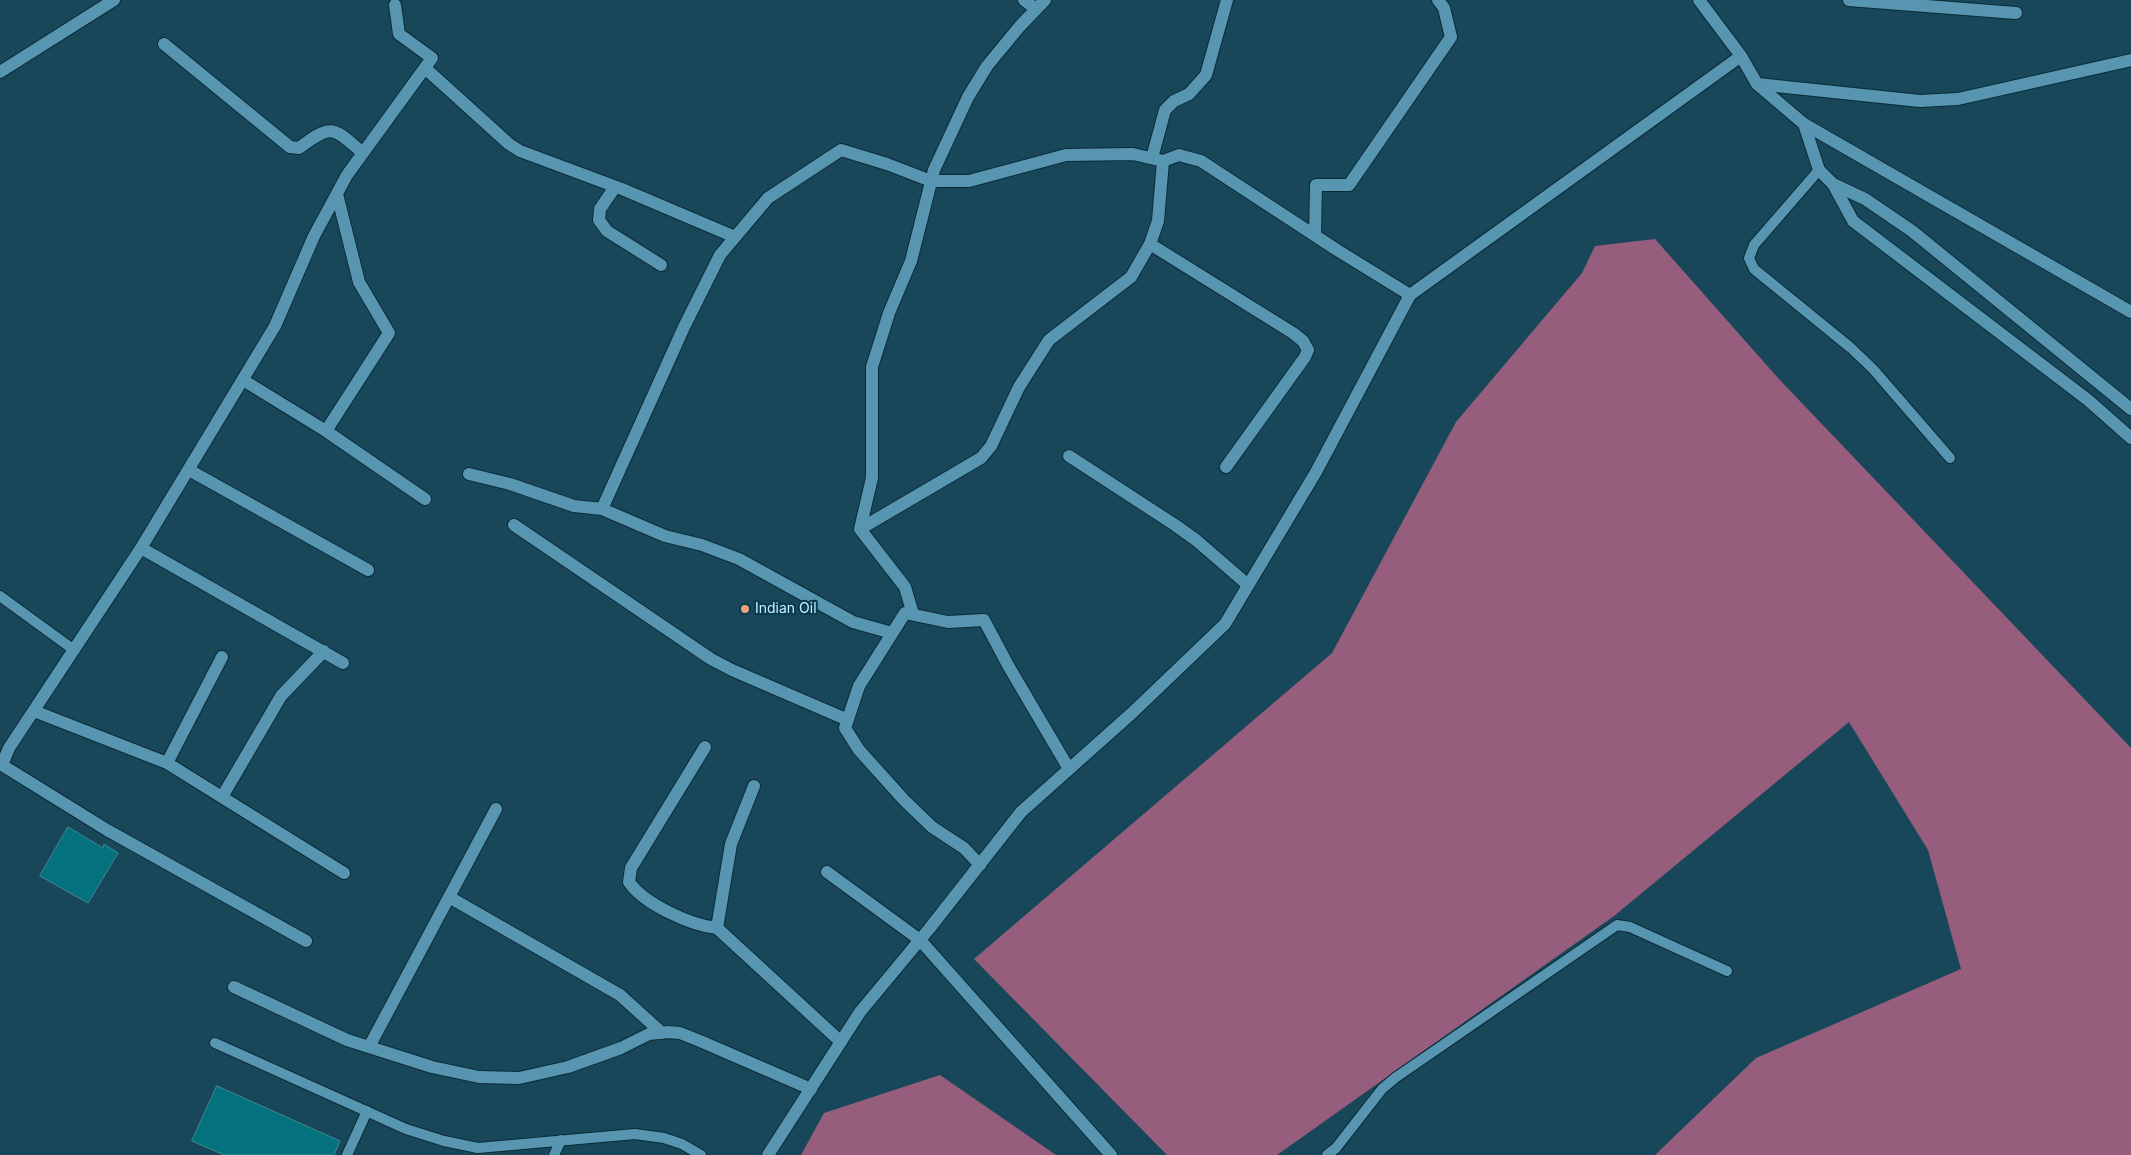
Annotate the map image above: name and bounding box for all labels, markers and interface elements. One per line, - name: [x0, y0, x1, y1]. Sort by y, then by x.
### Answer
- place label: Indian Oil: [755, 601, 817, 617]
- marker: Indian Oil: [739, 603, 751, 615]

